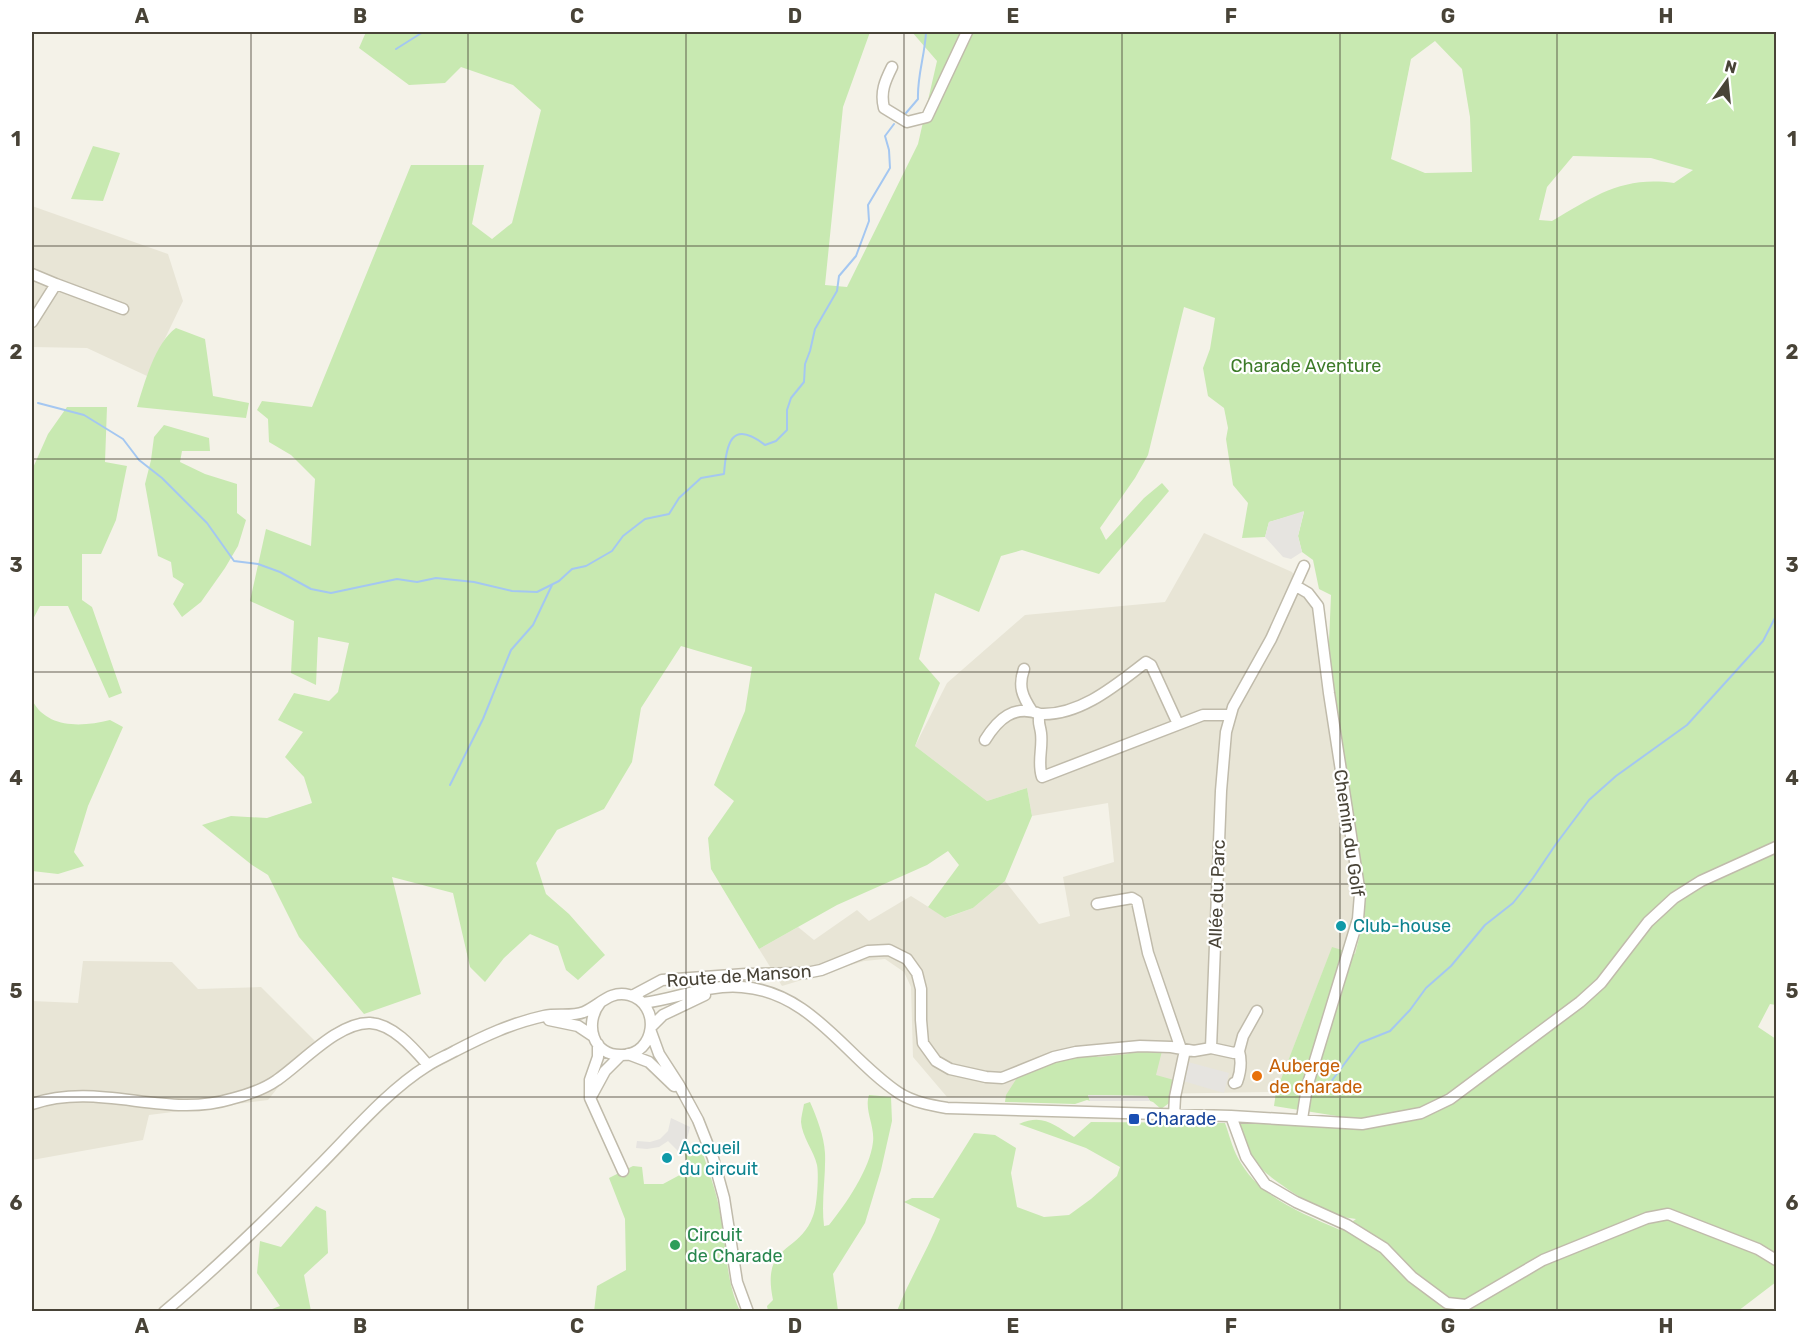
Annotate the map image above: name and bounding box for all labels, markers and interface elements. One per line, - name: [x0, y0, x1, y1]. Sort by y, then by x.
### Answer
- text: A: [135, 4, 150, 28]
- text: B: [353, 4, 367, 28]
- text: C: [570, 4, 584, 28]
- text: D: [788, 4, 802, 28]
- text: E: [1007, 4, 1019, 28]
- text: F: [1225, 4, 1237, 28]
- text: G: [1441, 4, 1455, 28]
- text: H: [1659, 4, 1673, 28]
- north arrow: [1697, 51, 1757, 111]
- text: N: [1723, 56, 1739, 78]
- text: 1: [11, 127, 21, 151]
- text: 1: [1787, 127, 1797, 151]
- text: 2: [10, 340, 23, 364]
- text: 2: [1786, 340, 1799, 364]
- park label: Charade Aventure: [1231, 355, 1381, 377]
- text: 3: [9, 553, 23, 577]
- text: 3: [1785, 553, 1799, 577]
- text: 4: [9, 766, 23, 790]
- text: 4: [1785, 766, 1799, 790]
- street label: Chemin du Golf: [1329, 768, 1369, 898]
- street label: Allée du Parc: [1204, 839, 1230, 949]
- place label: Club-house: [1353, 915, 1451, 937]
- marker: Club-house: [1334, 919, 1348, 933]
- street label: Route de Manson: [666, 960, 812, 992]
- text: 5: [10, 979, 23, 1003]
- text: 5: [1786, 979, 1799, 1003]
- place label: Auberge de charade: [1269, 1055, 1362, 1098]
- marker: Auberge de charade: [1250, 1069, 1264, 1083]
- place label: Charade: [1146, 1108, 1216, 1130]
- marker: Charade: [1127, 1112, 1141, 1126]
- place label: Accueil du circuit: [679, 1137, 758, 1180]
- marker: Accueil du circuit: [660, 1151, 674, 1165]
- text: 6: [9, 1191, 23, 1215]
- text: 6: [1785, 1191, 1799, 1215]
- place label: Circuit de Charade: [687, 1224, 783, 1267]
- marker: Circuit de Charade: [668, 1238, 682, 1252]
- text: A: [135, 1314, 150, 1338]
- text: B: [353, 1314, 367, 1338]
- text: C: [570, 1314, 584, 1338]
- text: D: [788, 1314, 802, 1338]
- text: E: [1007, 1314, 1019, 1338]
- text: F: [1225, 1314, 1237, 1338]
- text: G: [1441, 1314, 1455, 1338]
- text: H: [1659, 1314, 1673, 1338]

